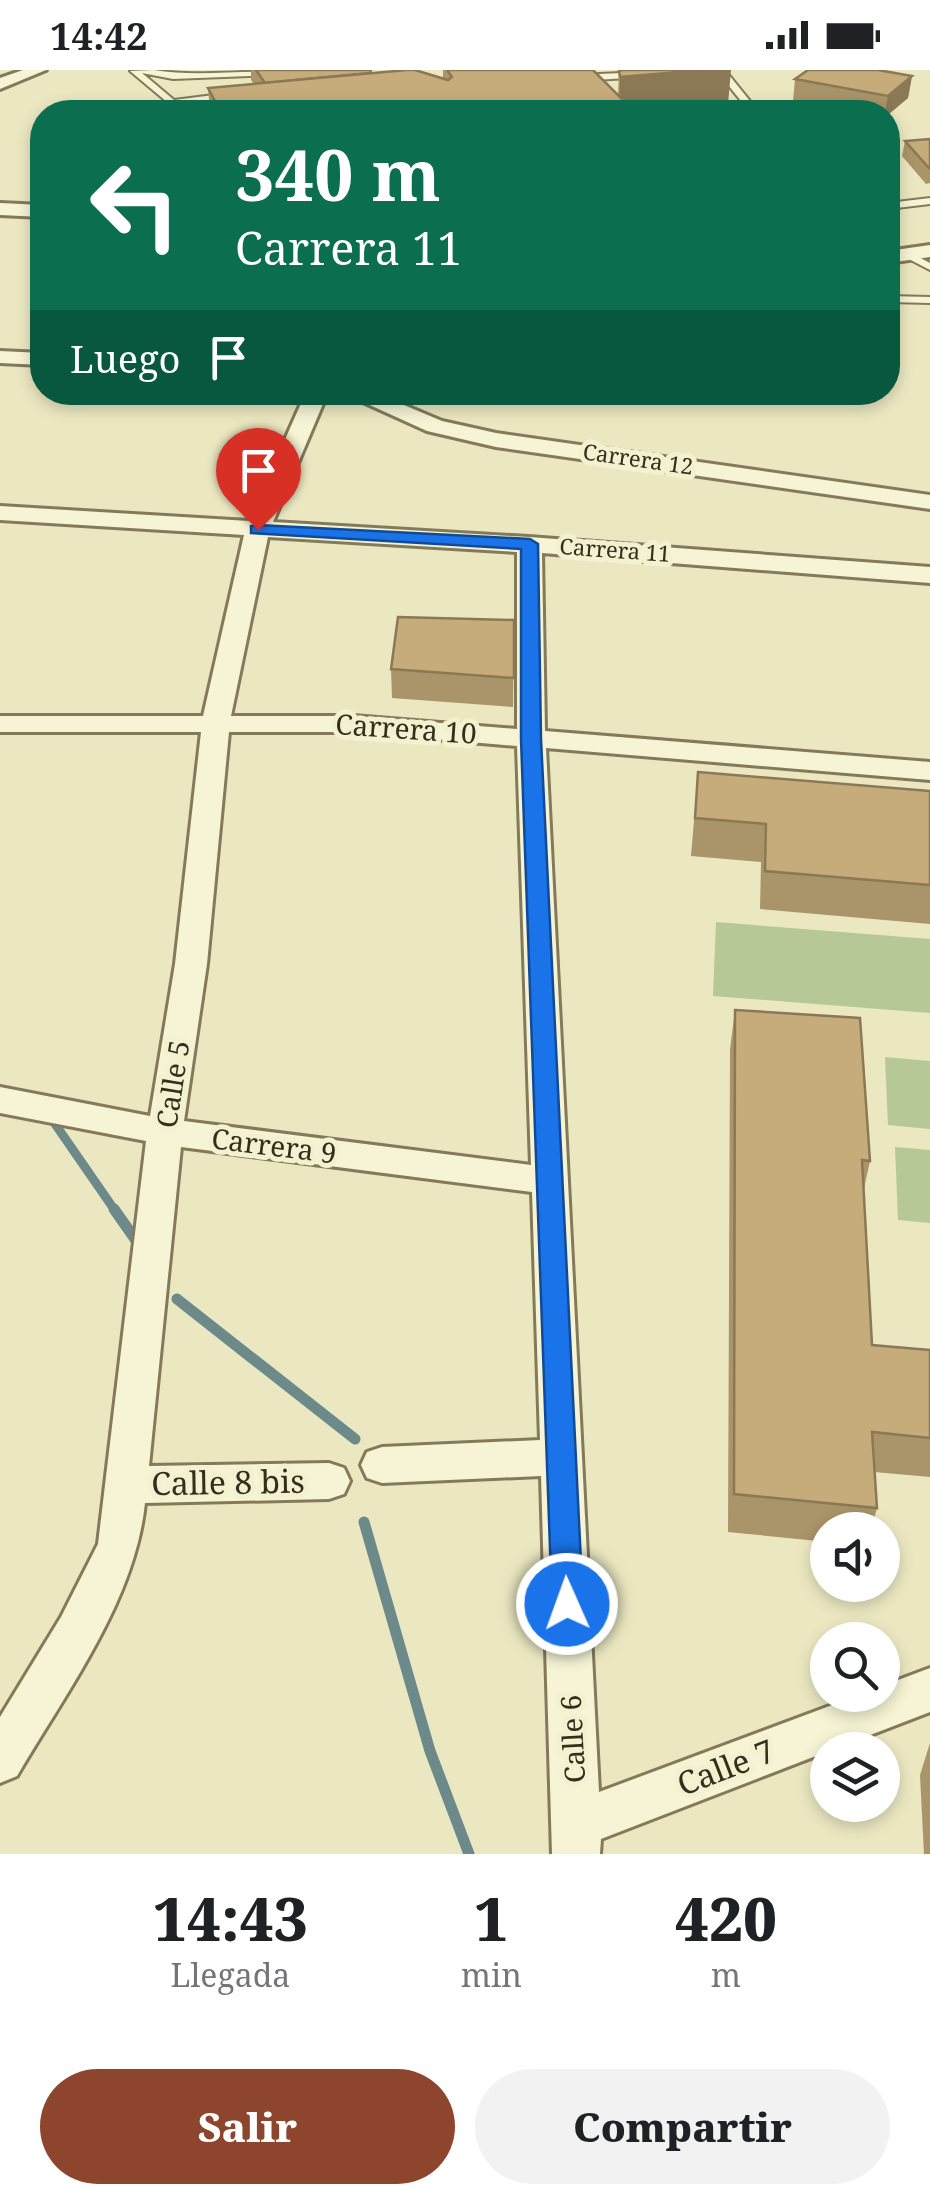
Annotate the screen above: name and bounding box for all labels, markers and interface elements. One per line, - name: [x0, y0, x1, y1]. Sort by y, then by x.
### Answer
- text: 14:42: [50, 9, 147, 61]
- text: 340 m: [235, 126, 441, 222]
- icon: left: [70, 140, 200, 270]
- text: Carrera 11: [235, 217, 462, 278]
- icon: arrive: [201, 330, 256, 385]
- text: Luego: [70, 332, 181, 384]
- pin: [216, 428, 301, 531]
- street label: Carrera 12: [581, 435, 695, 481]
- icon: arrive: [231, 443, 286, 498]
- street label: Carrera 11: [559, 530, 671, 568]
- street label: Carrera 10: [334, 704, 478, 752]
- street label: Calle 5: [146, 1037, 198, 1130]
- street label: Carrera 9: [209, 1118, 339, 1172]
- street label: Calle 8 bis: [151, 1459, 305, 1504]
- map controls: [810, 1512, 900, 1822]
- button: sound: [810, 1512, 900, 1602]
- position arrow: [515, 1552, 619, 1656]
- button: search: [810, 1622, 900, 1712]
- street label: Calle 6: [551, 1694, 593, 1784]
- street label: Calle 7: [671, 1728, 780, 1805]
- button: layers: [810, 1732, 900, 1822]
- text: 14:43: [153, 1877, 308, 1959]
- text: 1: [474, 1877, 508, 1959]
- text: 420: [675, 1877, 777, 1959]
- text: Llegada: [170, 1953, 290, 1996]
- text: min: [461, 1953, 522, 1996]
- text: m: [711, 1953, 741, 1996]
- button: Salir: [40, 2069, 455, 2184]
- button: Compartir: [475, 2069, 890, 2184]

